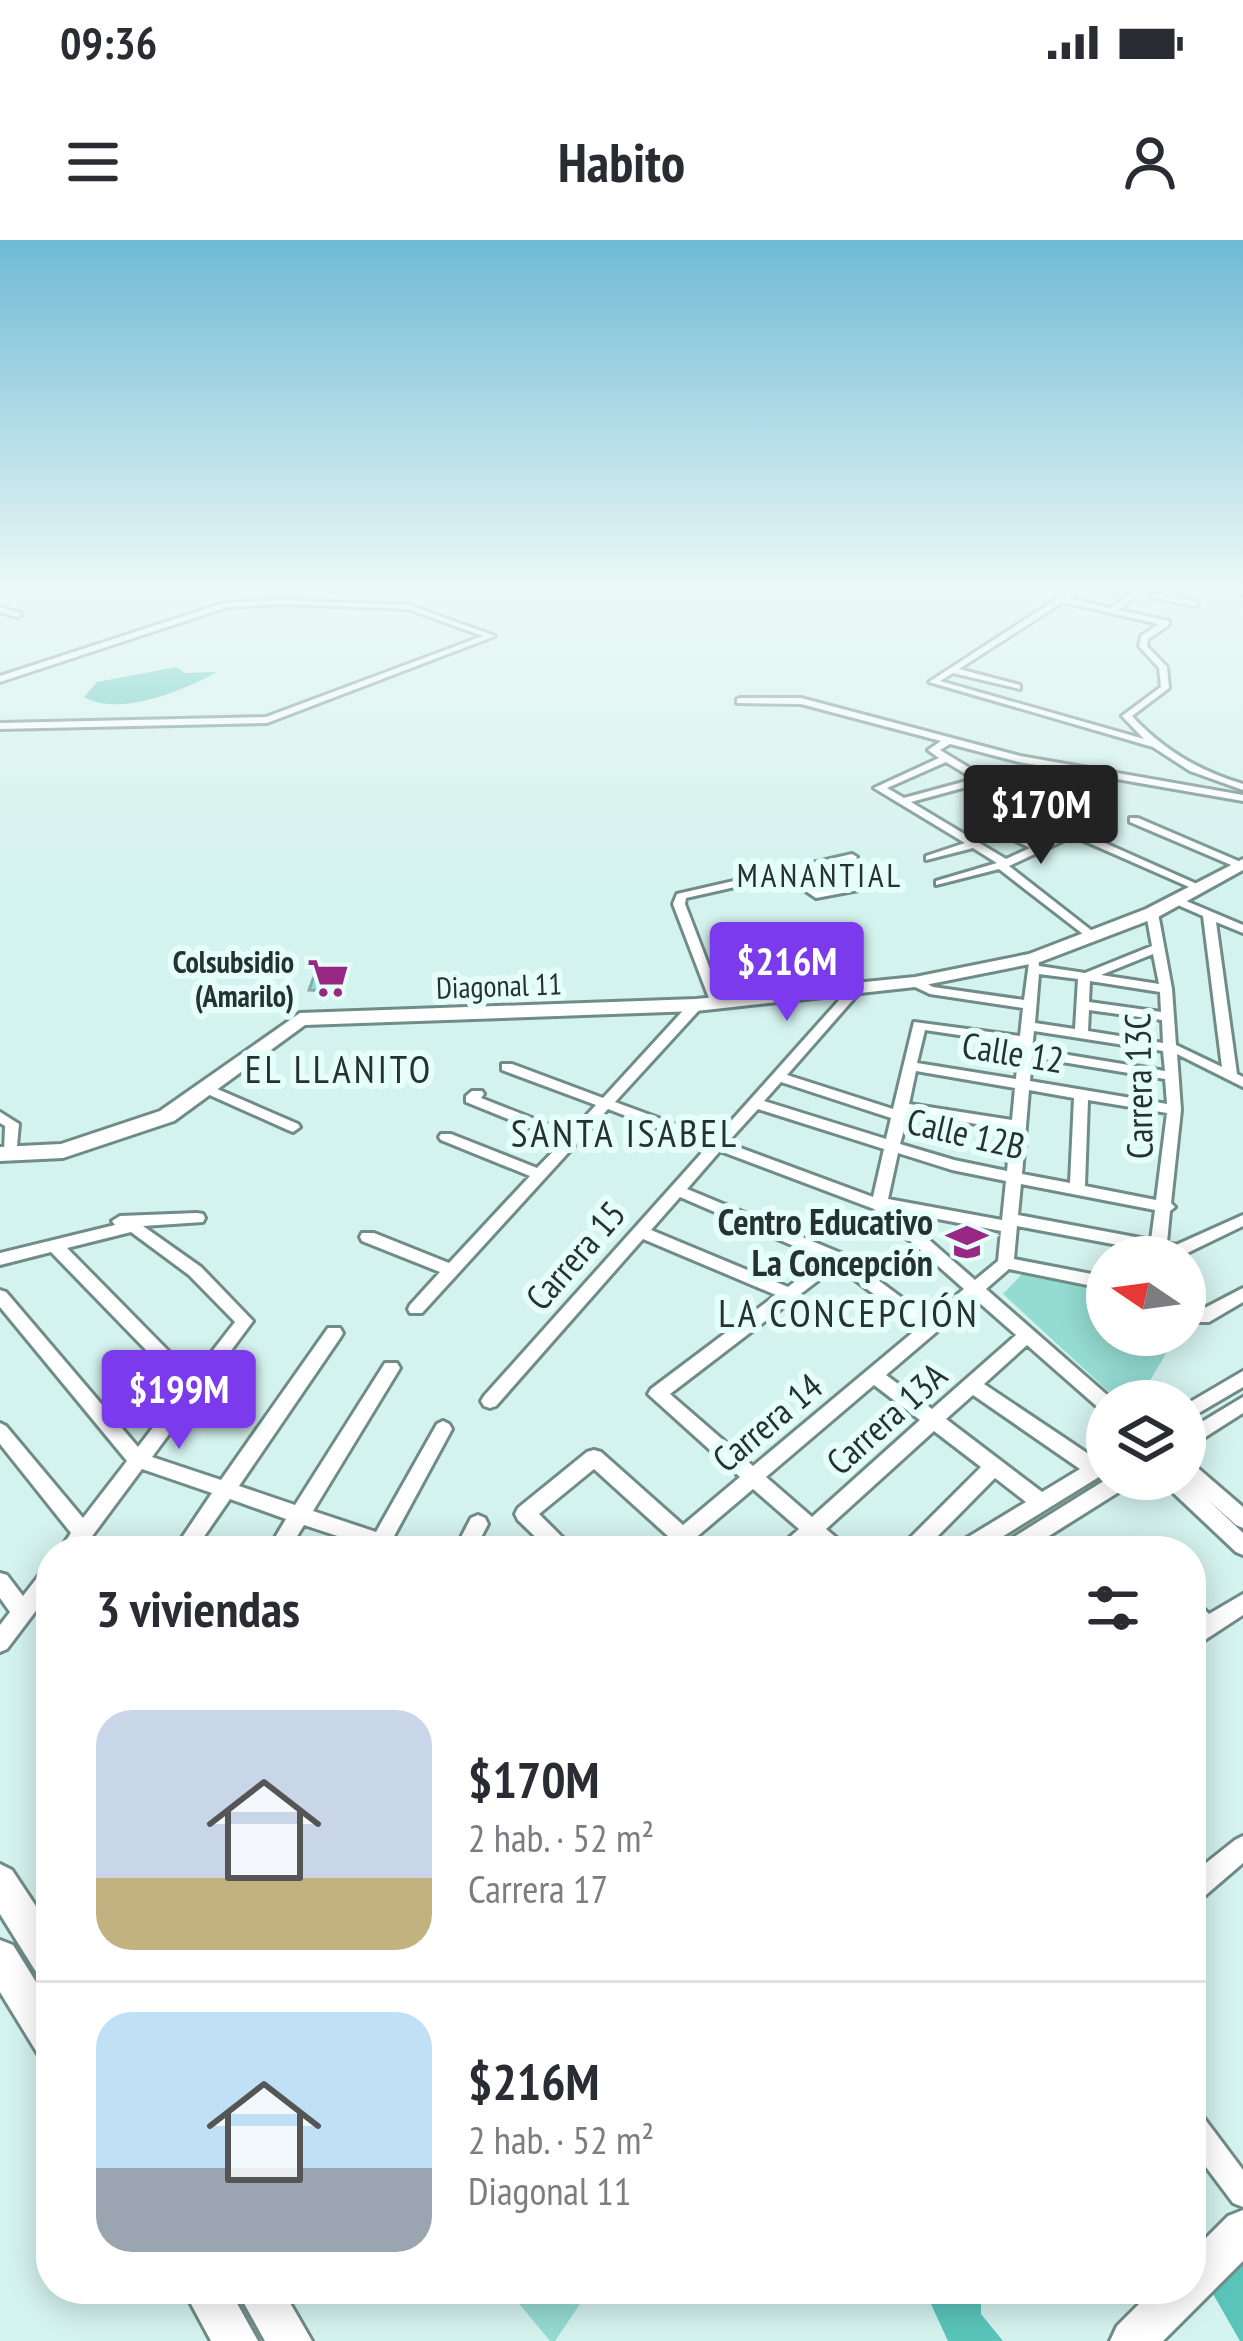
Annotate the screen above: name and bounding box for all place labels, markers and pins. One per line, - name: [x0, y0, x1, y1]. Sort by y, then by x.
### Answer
- pin: $170M: [957, 765, 1125, 867]
- pin: $216M: [703, 922, 871, 1024]
- place label: Colsubsidio (Amarilo): [173, 942, 294, 1015]
- supermarket icon: Colsubsidio (Amarilo): [305, 955, 351, 1001]
- place label: Centro Educativo La Concepción: [718, 1198, 933, 1286]
- school or university icon: Centro Educativo La Concepción: [944, 1219, 990, 1265]
- pin: $199M: [95, 1350, 263, 1452]

